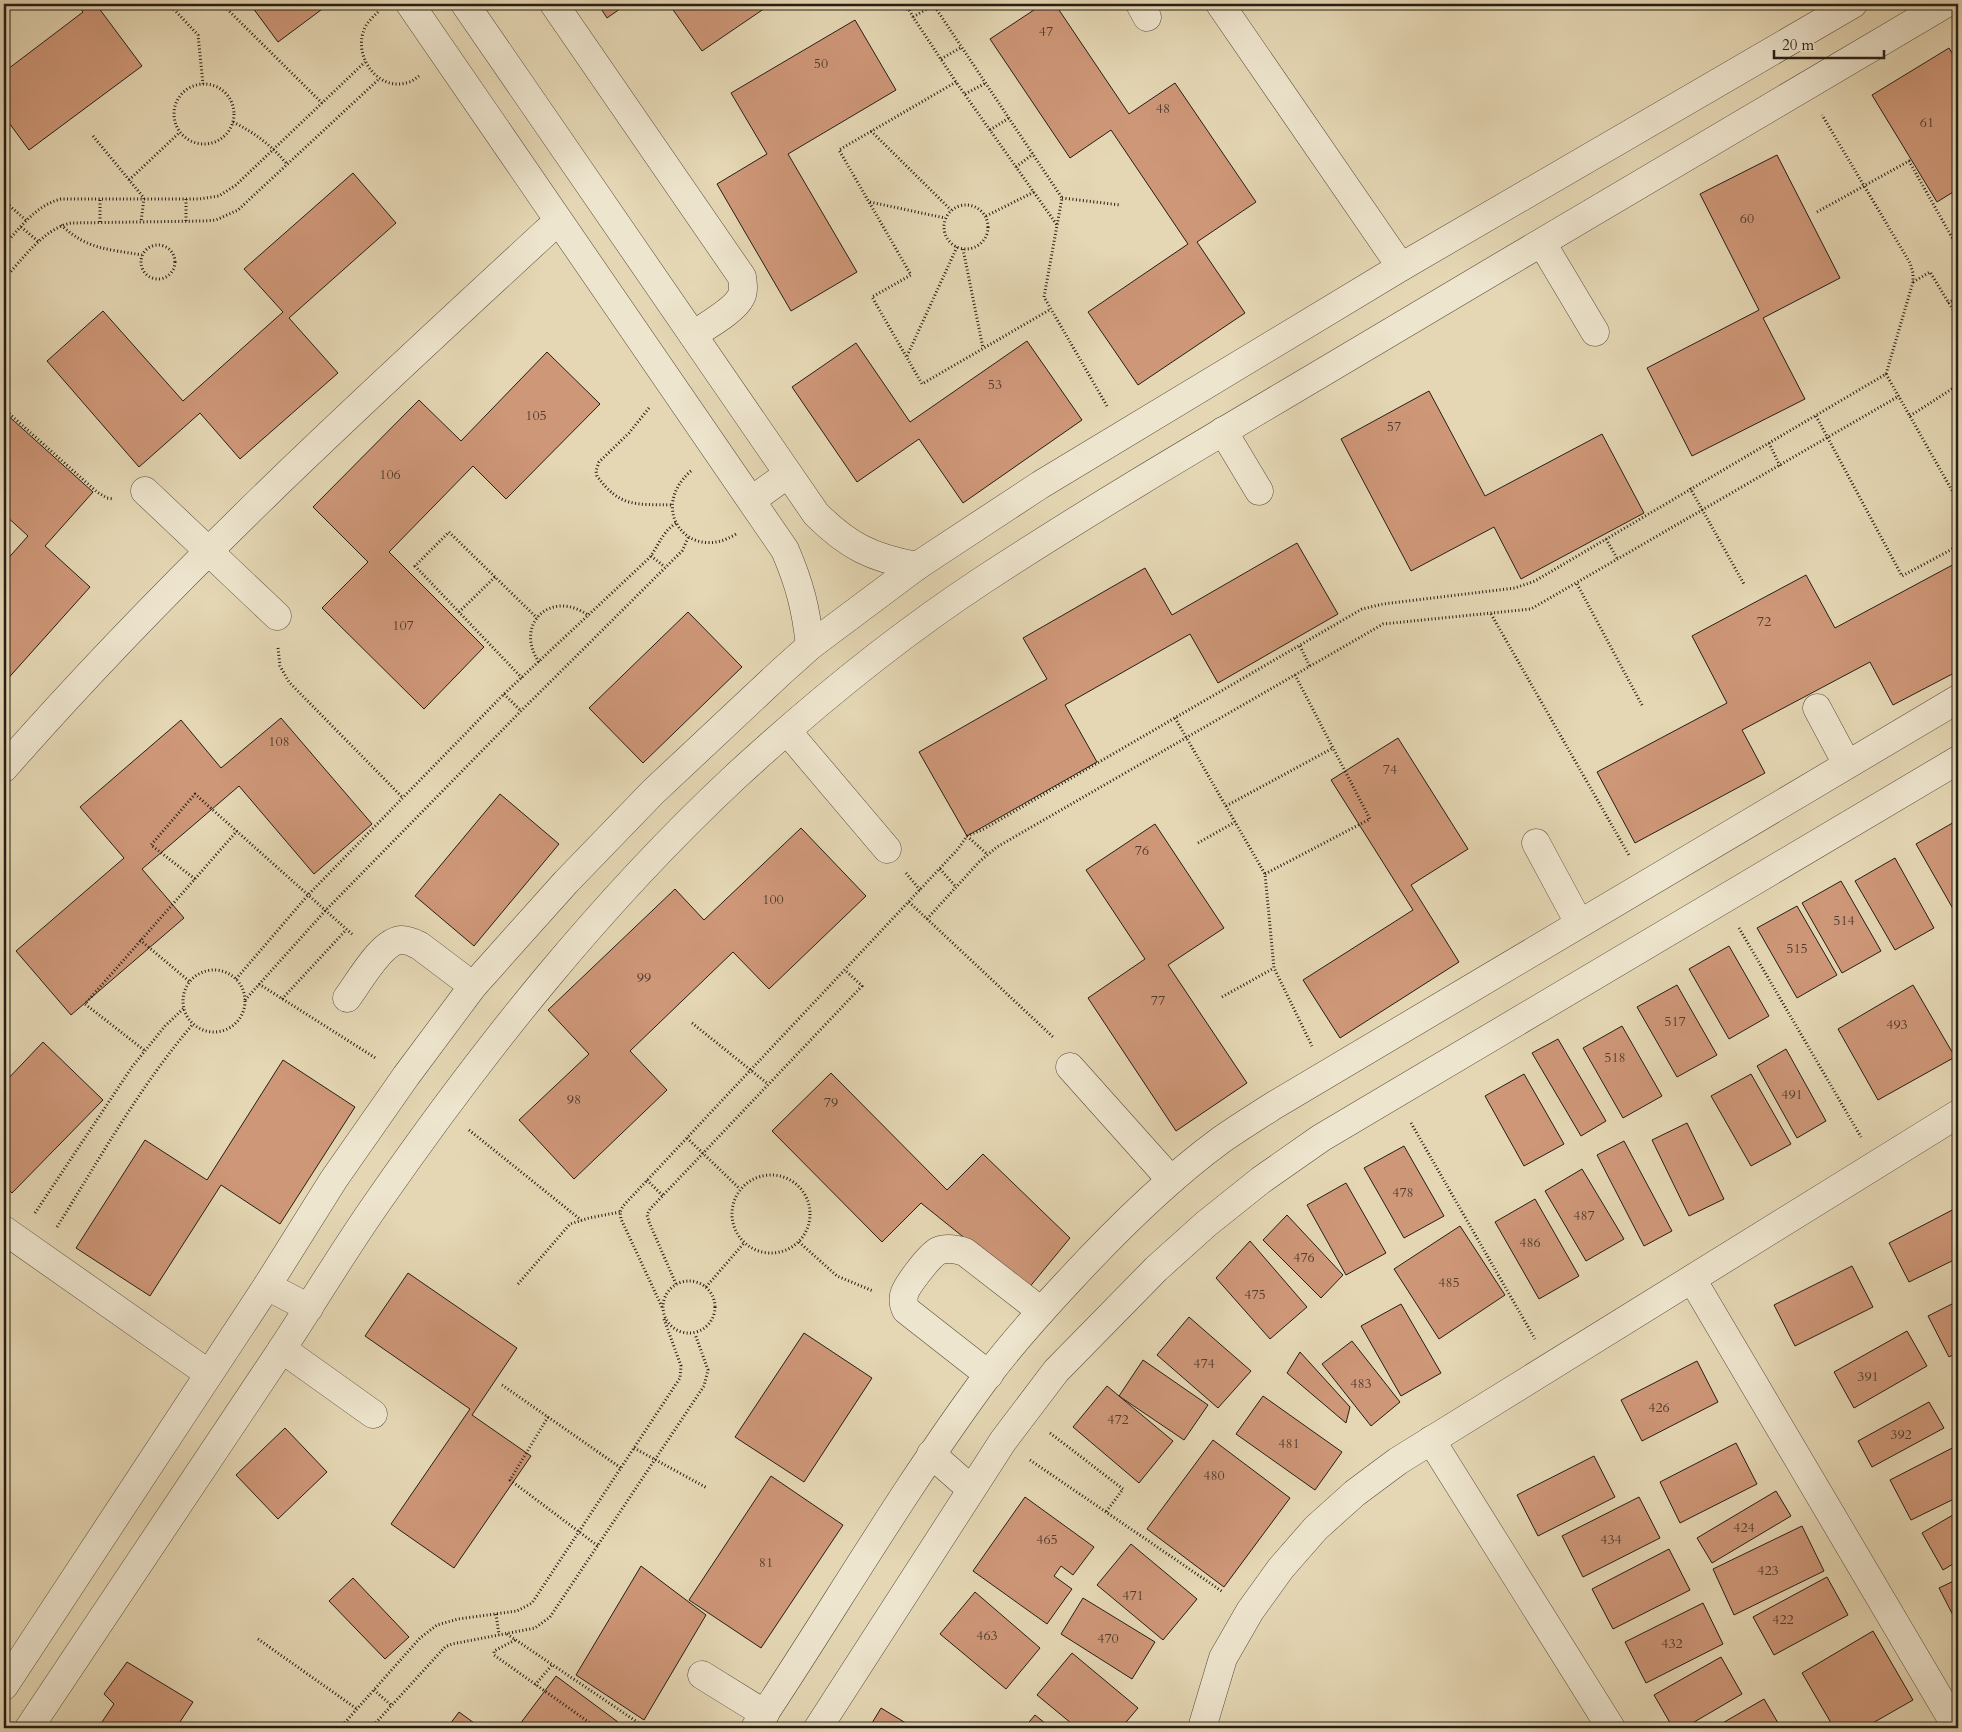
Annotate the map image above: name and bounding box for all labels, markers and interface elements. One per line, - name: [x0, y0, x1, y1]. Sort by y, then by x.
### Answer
- house number: 47: [1039, 22, 1053, 41]
- scale bar: [1774, 28, 1884, 60]
- text: 20 m: [1782, 35, 1814, 55]
- house number: 50: [814, 54, 828, 73]
- house number: 48: [1156, 99, 1170, 118]
- house number: 61: [1920, 113, 1934, 132]
- house number: 60: [1740, 209, 1754, 228]
- house number: 53: [988, 375, 1002, 394]
- house number: 105: [525, 406, 547, 425]
- house number: 57: [1387, 417, 1401, 436]
- house number: 106: [379, 465, 401, 484]
- house number: 72: [1757, 612, 1771, 631]
- house number: 107: [392, 616, 414, 635]
- house number: 108: [268, 732, 290, 751]
- house number: 74: [1383, 760, 1397, 779]
- house number: 76: [1135, 841, 1149, 860]
- house number: 100: [762, 890, 784, 909]
- house number: 514: [1833, 911, 1855, 930]
- house number: 515: [1786, 939, 1808, 958]
- house number: 99: [637, 968, 651, 987]
- house number: 77: [1151, 991, 1165, 1010]
- house number: 517: [1664, 1012, 1686, 1031]
- house number: 493: [1886, 1015, 1908, 1034]
- house number: 518: [1604, 1048, 1626, 1067]
- house number: 491: [1781, 1085, 1803, 1104]
- house number: 98: [567, 1090, 581, 1109]
- house number: 79: [824, 1093, 838, 1112]
- house number: 478: [1392, 1183, 1414, 1202]
- house number: 487: [1573, 1206, 1595, 1225]
- house number: 486: [1519, 1233, 1541, 1252]
- house number: 476: [1293, 1248, 1315, 1267]
- house number: 485: [1438, 1273, 1460, 1292]
- house number: 475: [1244, 1285, 1266, 1304]
- house number: 474: [1193, 1354, 1215, 1373]
- house number: 391: [1857, 1367, 1879, 1386]
- house number: 483: [1350, 1374, 1372, 1393]
- house number: 426: [1648, 1398, 1670, 1417]
- house number: 472: [1107, 1410, 1129, 1429]
- house number: 392: [1890, 1425, 1912, 1444]
- house number: 481: [1278, 1434, 1300, 1453]
- house number: 480: [1203, 1466, 1225, 1485]
- house number: 424: [1733, 1518, 1755, 1537]
- house number: 465: [1036, 1530, 1058, 1549]
- house number: 434: [1600, 1530, 1622, 1549]
- house number: 81: [759, 1553, 773, 1572]
- house number: 423: [1757, 1561, 1779, 1580]
- house number: 471: [1122, 1586, 1144, 1605]
- house number: 422: [1772, 1610, 1794, 1629]
- house number: 463: [976, 1626, 998, 1645]
- house number: 470: [1097, 1629, 1119, 1648]
- house number: 432: [1661, 1634, 1683, 1653]

